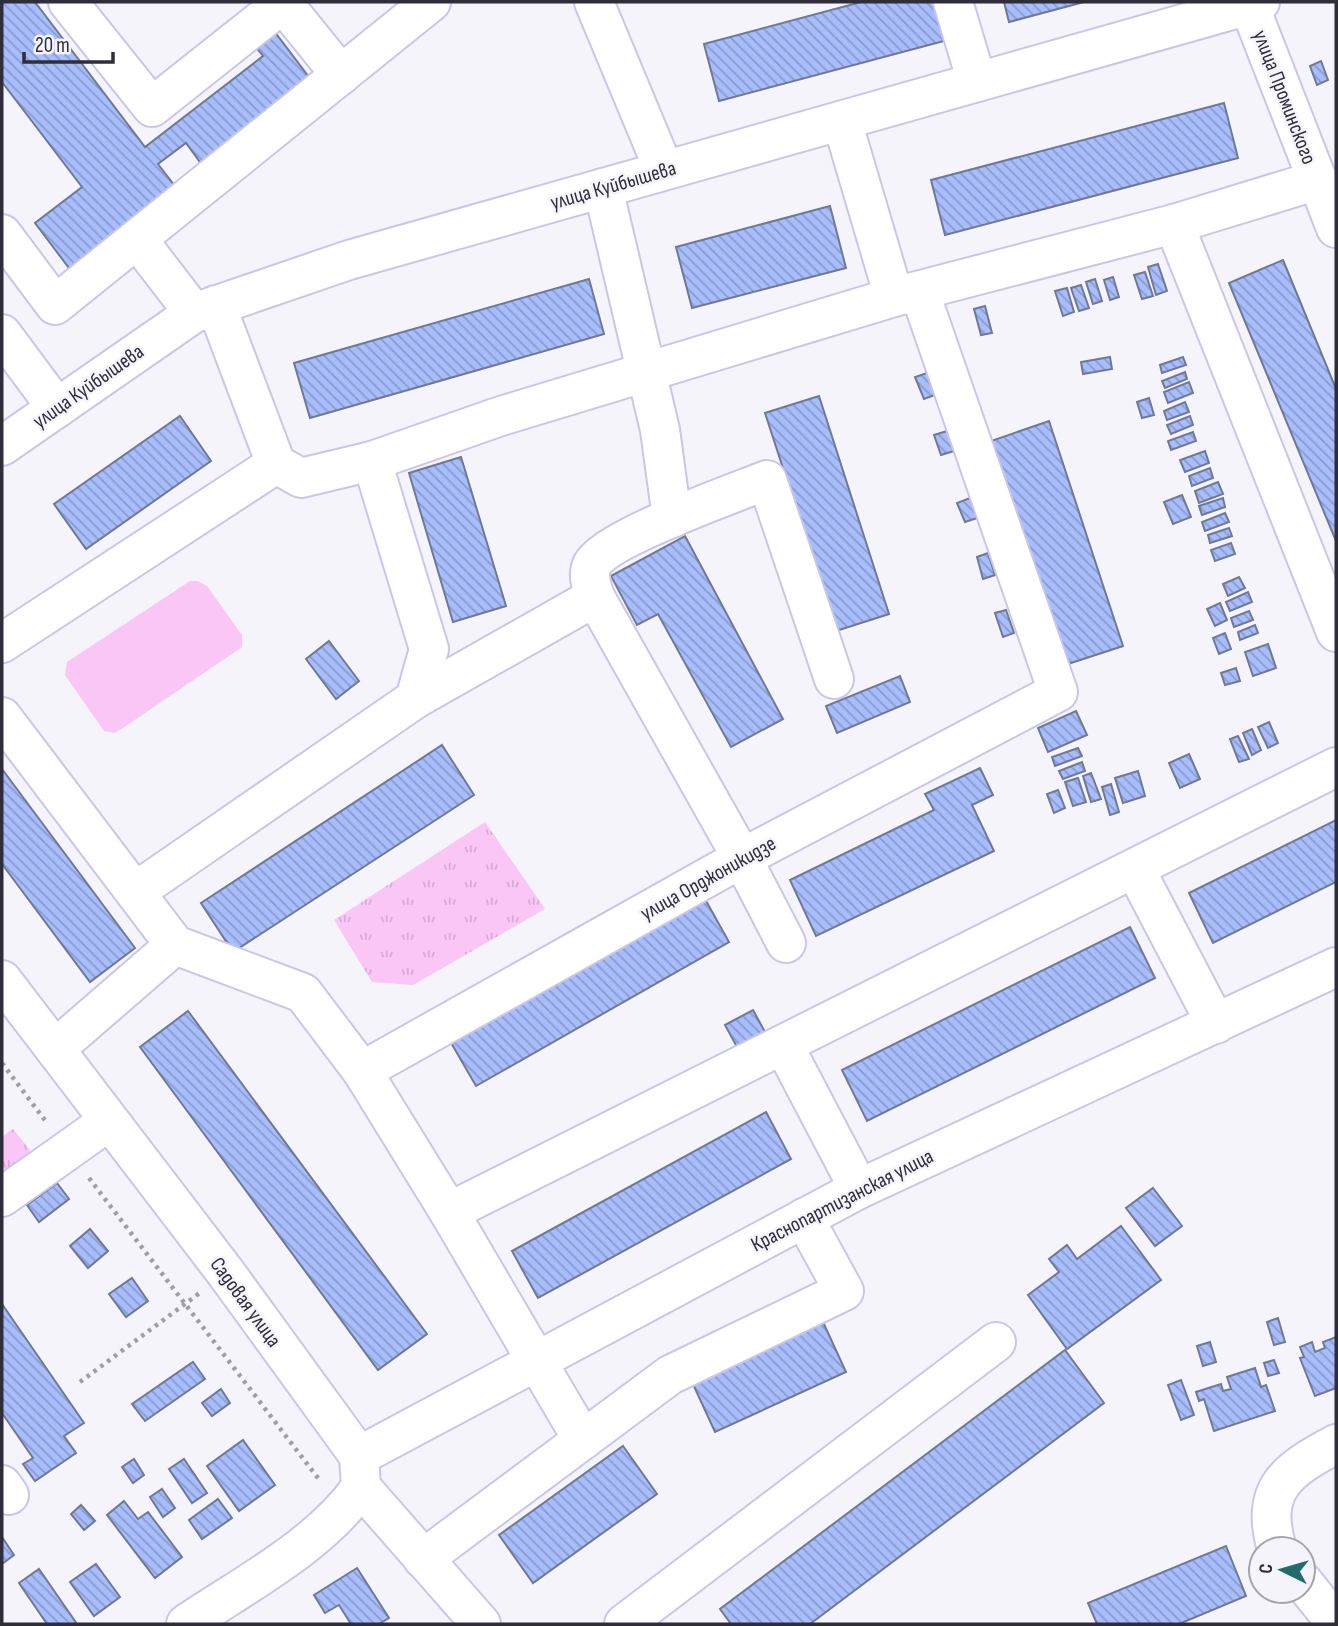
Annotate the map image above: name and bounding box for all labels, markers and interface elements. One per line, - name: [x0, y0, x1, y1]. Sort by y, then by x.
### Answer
- scale bar: [24, 21, 114, 65]
- street label: улица Проминского: [1248, 27, 1322, 168]
- text: 20 m: [35, 33, 70, 58]
- street label: улица Куйбышева: [547, 156, 679, 215]
- street label: улица Куйбышева: [28, 339, 149, 434]
- street label: улица Орджоникидзе: [636, 831, 780, 926]
- street label: Краснопартизанская улица: [747, 1144, 938, 1257]
- street label: Садовая улица: [205, 1253, 286, 1352]
- north arrow: [1247, 1535, 1317, 1605]
- text: С: [1255, 1563, 1278, 1575]

